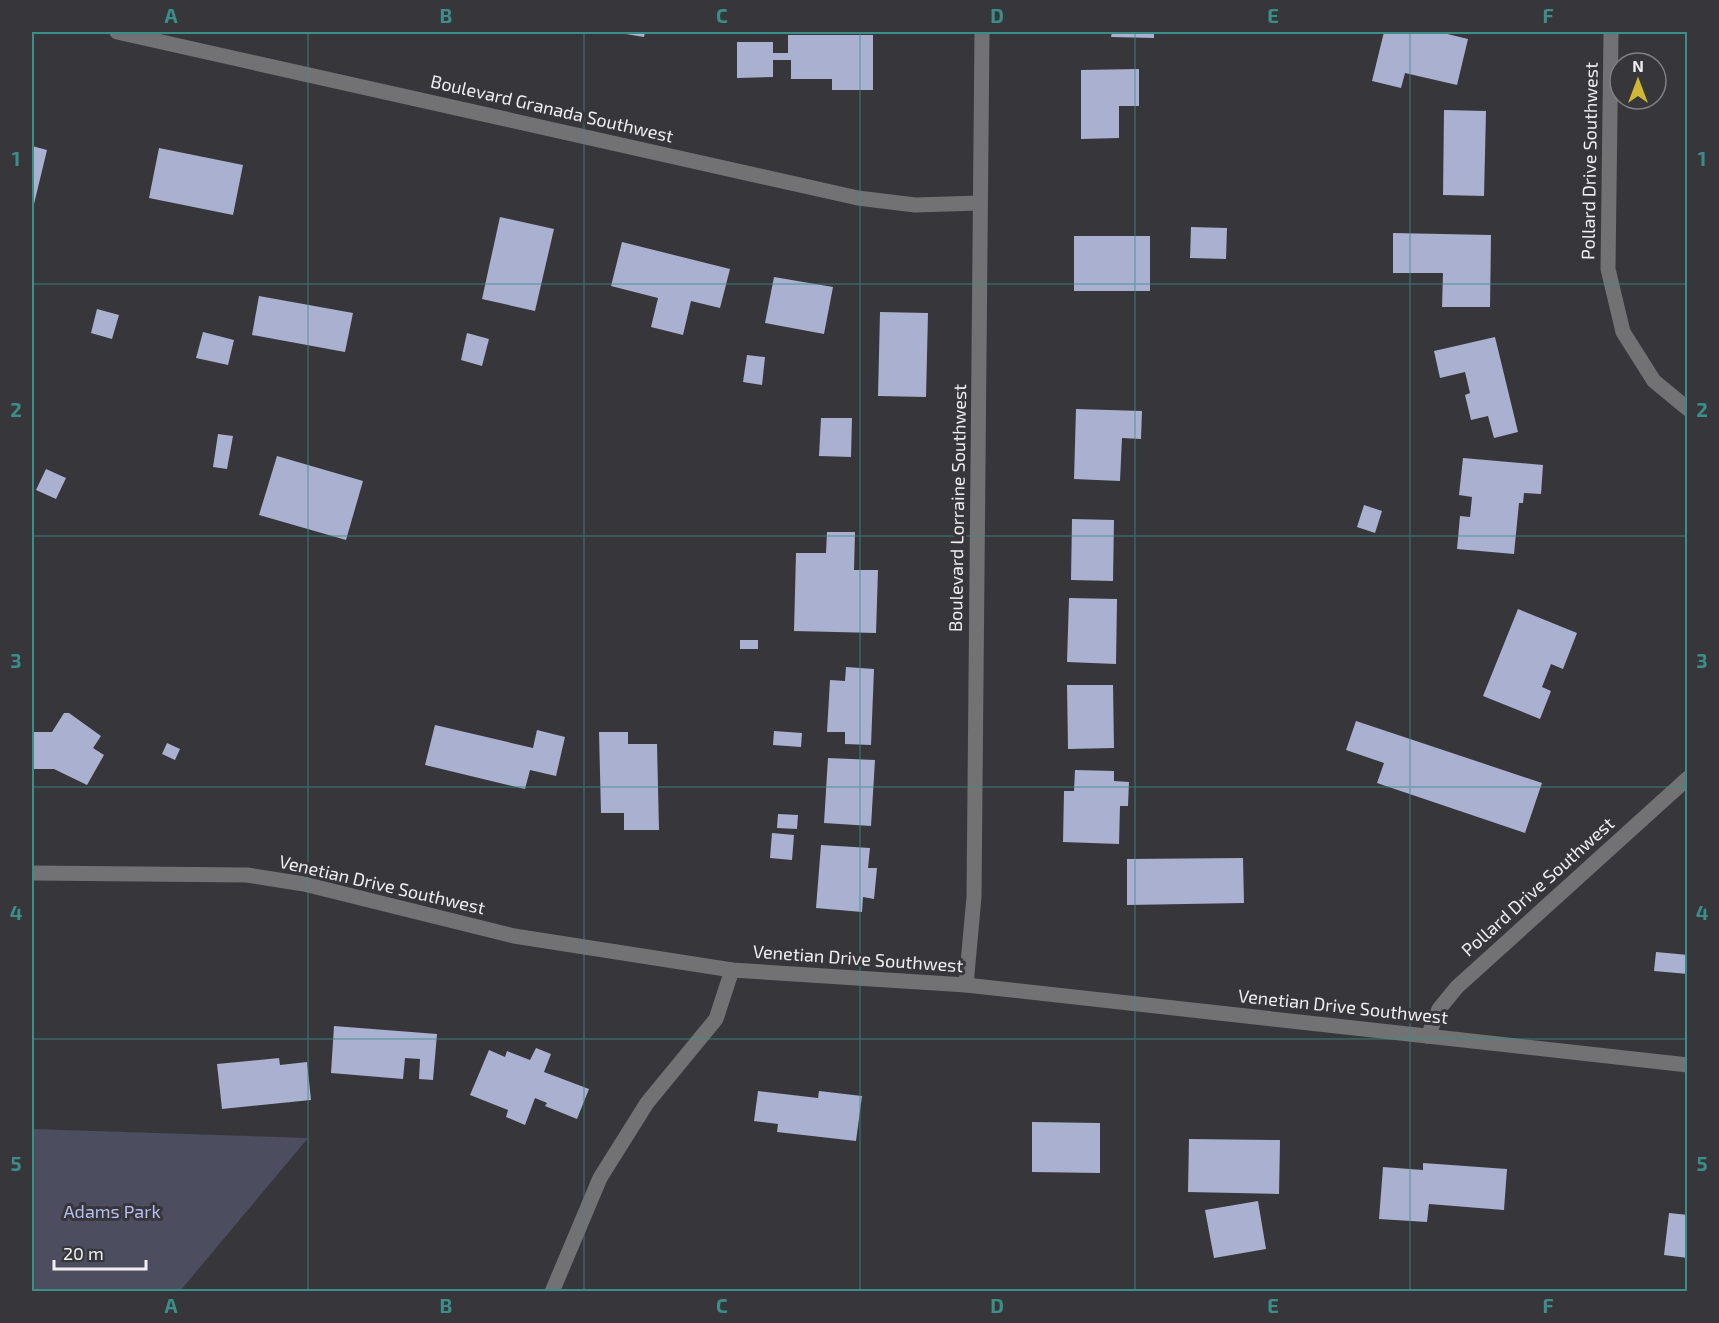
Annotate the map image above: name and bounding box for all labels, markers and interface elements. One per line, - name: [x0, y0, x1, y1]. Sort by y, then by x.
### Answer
- text: A: [164, 3, 178, 27]
- text: B: [440, 3, 452, 27]
- text: C: [716, 3, 728, 27]
- text: D: [990, 3, 1004, 27]
- text: E: [1267, 3, 1279, 27]
- text: F: [1542, 3, 1554, 27]
- north arrow: [1608, 51, 1668, 111]
- text: N: [1632, 56, 1644, 75]
- street label: Pollard Drive Southwest: [1576, 62, 1602, 260]
- street label: Boulevard Granada Southwest: [429, 69, 676, 147]
- text: 1: [12, 146, 20, 170]
- text: 1: [1698, 146, 1706, 170]
- street label: Boulevard Lorraine Southwest: [944, 384, 970, 632]
- text: 2: [10, 397, 22, 421]
- text: 2: [1696, 397, 1708, 421]
- text: 3: [10, 648, 22, 672]
- text: 3: [1696, 648, 1708, 672]
- street label: Pollard Drive Southwest: [1456, 812, 1618, 961]
- street label: Venetian Drive Southwest: [277, 850, 488, 918]
- text: 4: [10, 900, 23, 924]
- text: 4: [1696, 900, 1709, 924]
- street label: Venetian Drive Southwest: [752, 940, 964, 976]
- street label: Venetian Drive Southwest: [1237, 984, 1449, 1028]
- text: 5: [10, 1151, 22, 1175]
- text: 5: [1696, 1151, 1708, 1175]
- park label: Adams Park: [63, 1200, 161, 1222]
- scale bar: [54, 1233, 146, 1271]
- text: 20 m: [63, 1242, 104, 1264]
- text: A: [164, 1293, 178, 1317]
- text: B: [440, 1293, 452, 1317]
- text: C: [716, 1293, 728, 1317]
- text: D: [990, 1293, 1004, 1317]
- text: E: [1267, 1293, 1279, 1317]
- text: F: [1542, 1293, 1554, 1317]

